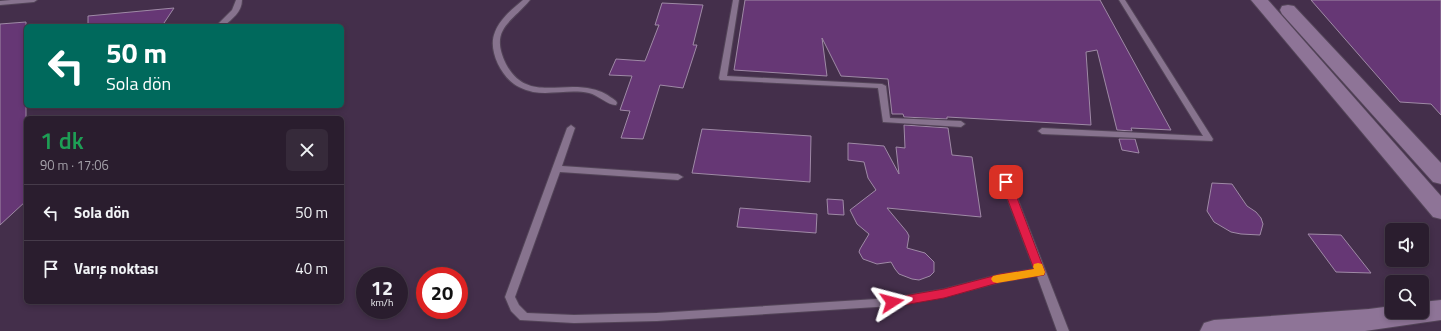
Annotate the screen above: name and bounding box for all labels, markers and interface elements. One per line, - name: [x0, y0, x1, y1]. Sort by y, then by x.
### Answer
- text: 50 m: [106, 31, 167, 74]
- icon: left: [40, 40, 92, 92]
- text: Sola dön: [106, 70, 171, 97]
- text: 1 dk: [40, 122, 84, 158]
- button: close: [286, 129, 328, 171]
- text: 90 m · 17:06: [40, 155, 109, 175]
- pin: [989, 165, 1023, 199]
- icon: arrive: [995, 171, 1017, 193]
- text: Sola dön: [74, 201, 130, 224]
- text: 50 m: [295, 201, 328, 224]
- icon: left: [40, 202, 62, 224]
- map controls: [1385, 223, 1429, 319]
- button: sound: [1385, 223, 1429, 267]
- text: Varış noktası: [74, 257, 158, 280]
- text: 40 m: [295, 257, 328, 280]
- icon: arrive: [40, 258, 62, 280]
- speed limit sign: 20: [416, 267, 468, 319]
- text: 12: [371, 272, 393, 303]
- button: search: [1385, 275, 1429, 319]
- position arrow: [871, 281, 913, 323]
- text: km/h: [371, 295, 393, 310]

